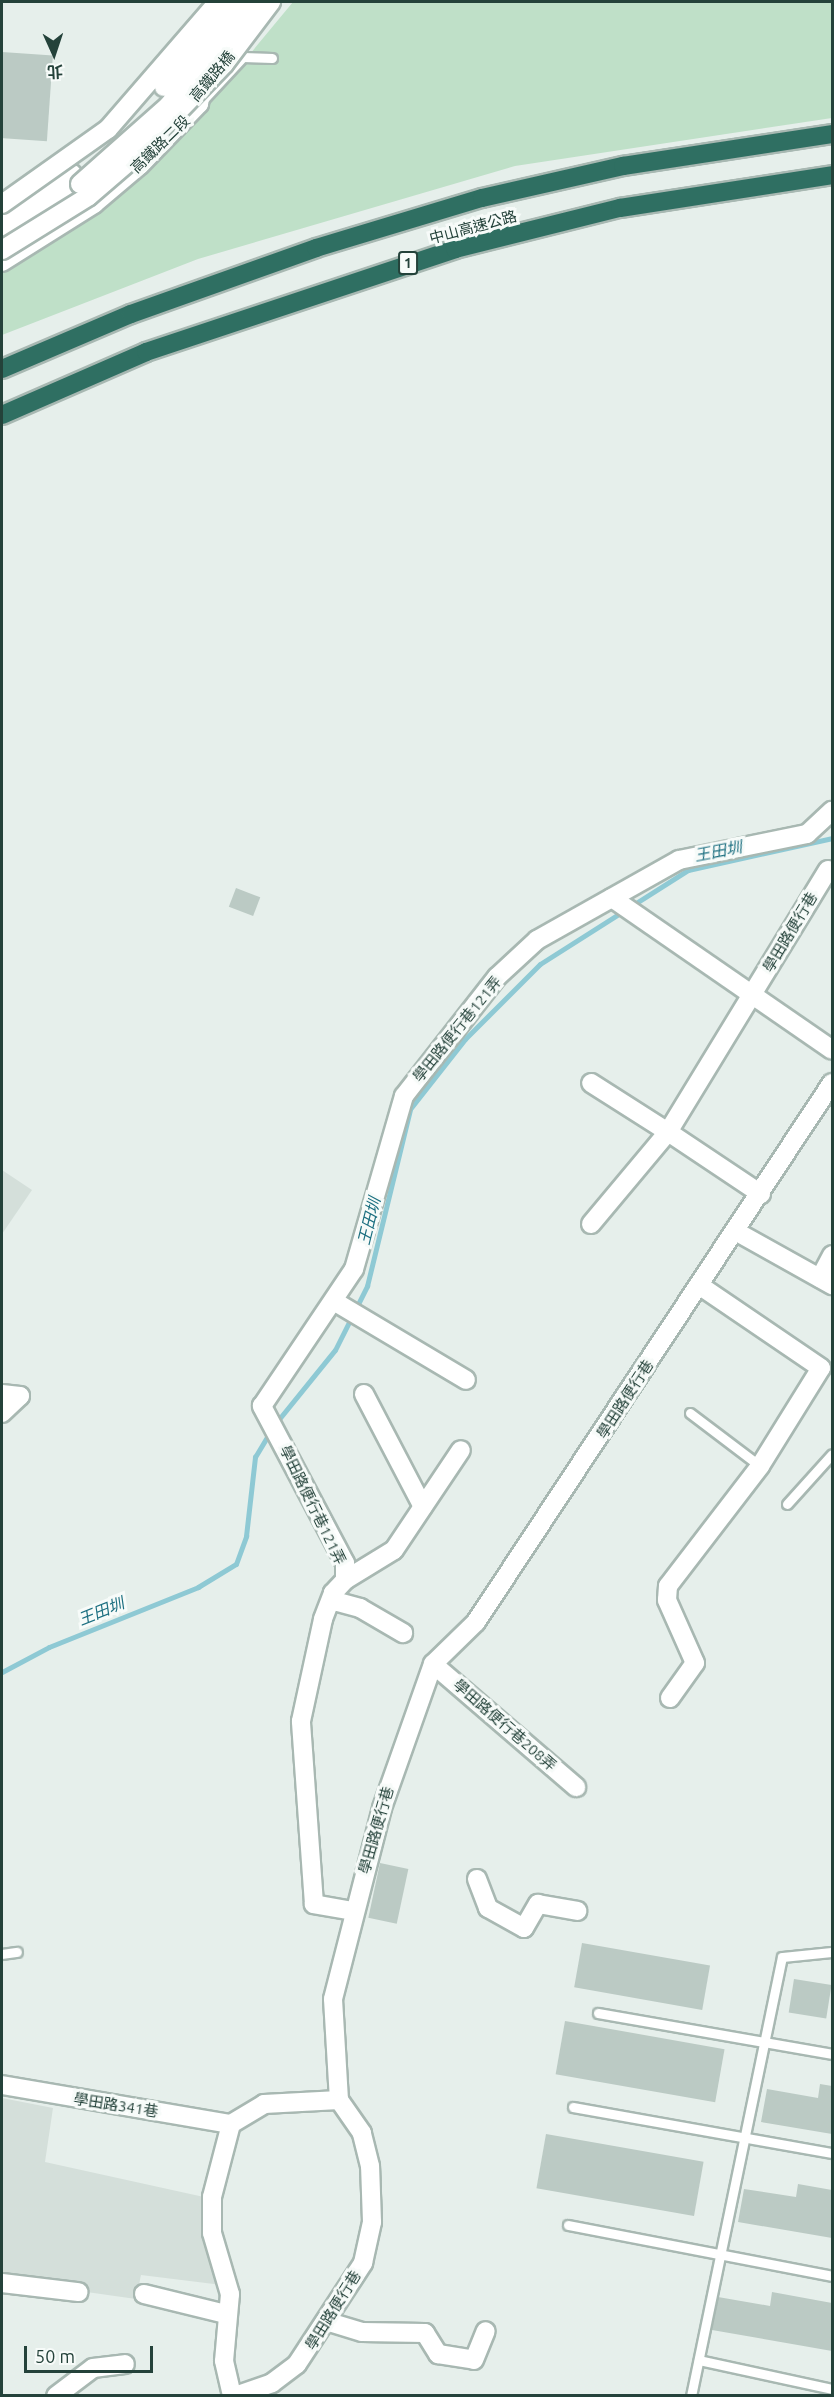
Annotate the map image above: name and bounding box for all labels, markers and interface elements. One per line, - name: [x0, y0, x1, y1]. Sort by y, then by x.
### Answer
- north arrow: [24, 24, 84, 84]
- street label: 高鐵路橋: [186, 47, 238, 105]
- text: 北: [46, 63, 63, 81]
- street label: 高鐵路二段: [127, 111, 193, 177]
- street label: 中山高速公路: [427, 207, 519, 247]
- road number: 1: [398, 252, 418, 274]
- water label: 王田圳: [693, 837, 743, 865]
- street label: 學田路便行巷: [759, 889, 821, 975]
- street label: 學田路便行巷121弄: [409, 973, 505, 1085]
- water label: 王田圳: [354, 1195, 384, 1247]
- street label: 學田路便行巷: [593, 1356, 657, 1442]
- street label: 學田路便行巷121弄: [276, 1442, 350, 1568]
- water label: 王田圳: [75, 1593, 127, 1629]
- street label: 學田路便行巷208弄: [450, 1675, 560, 1775]
- street label: 學田路便行巷: [355, 1784, 397, 1876]
- street label: 學田路341巷: [72, 2089, 160, 2121]
- street label: 學田路便行巷: [302, 2267, 364, 2353]
- scale bar: [27, 2334, 156, 2372]
- text: 50 m: [35, 2346, 75, 2366]

